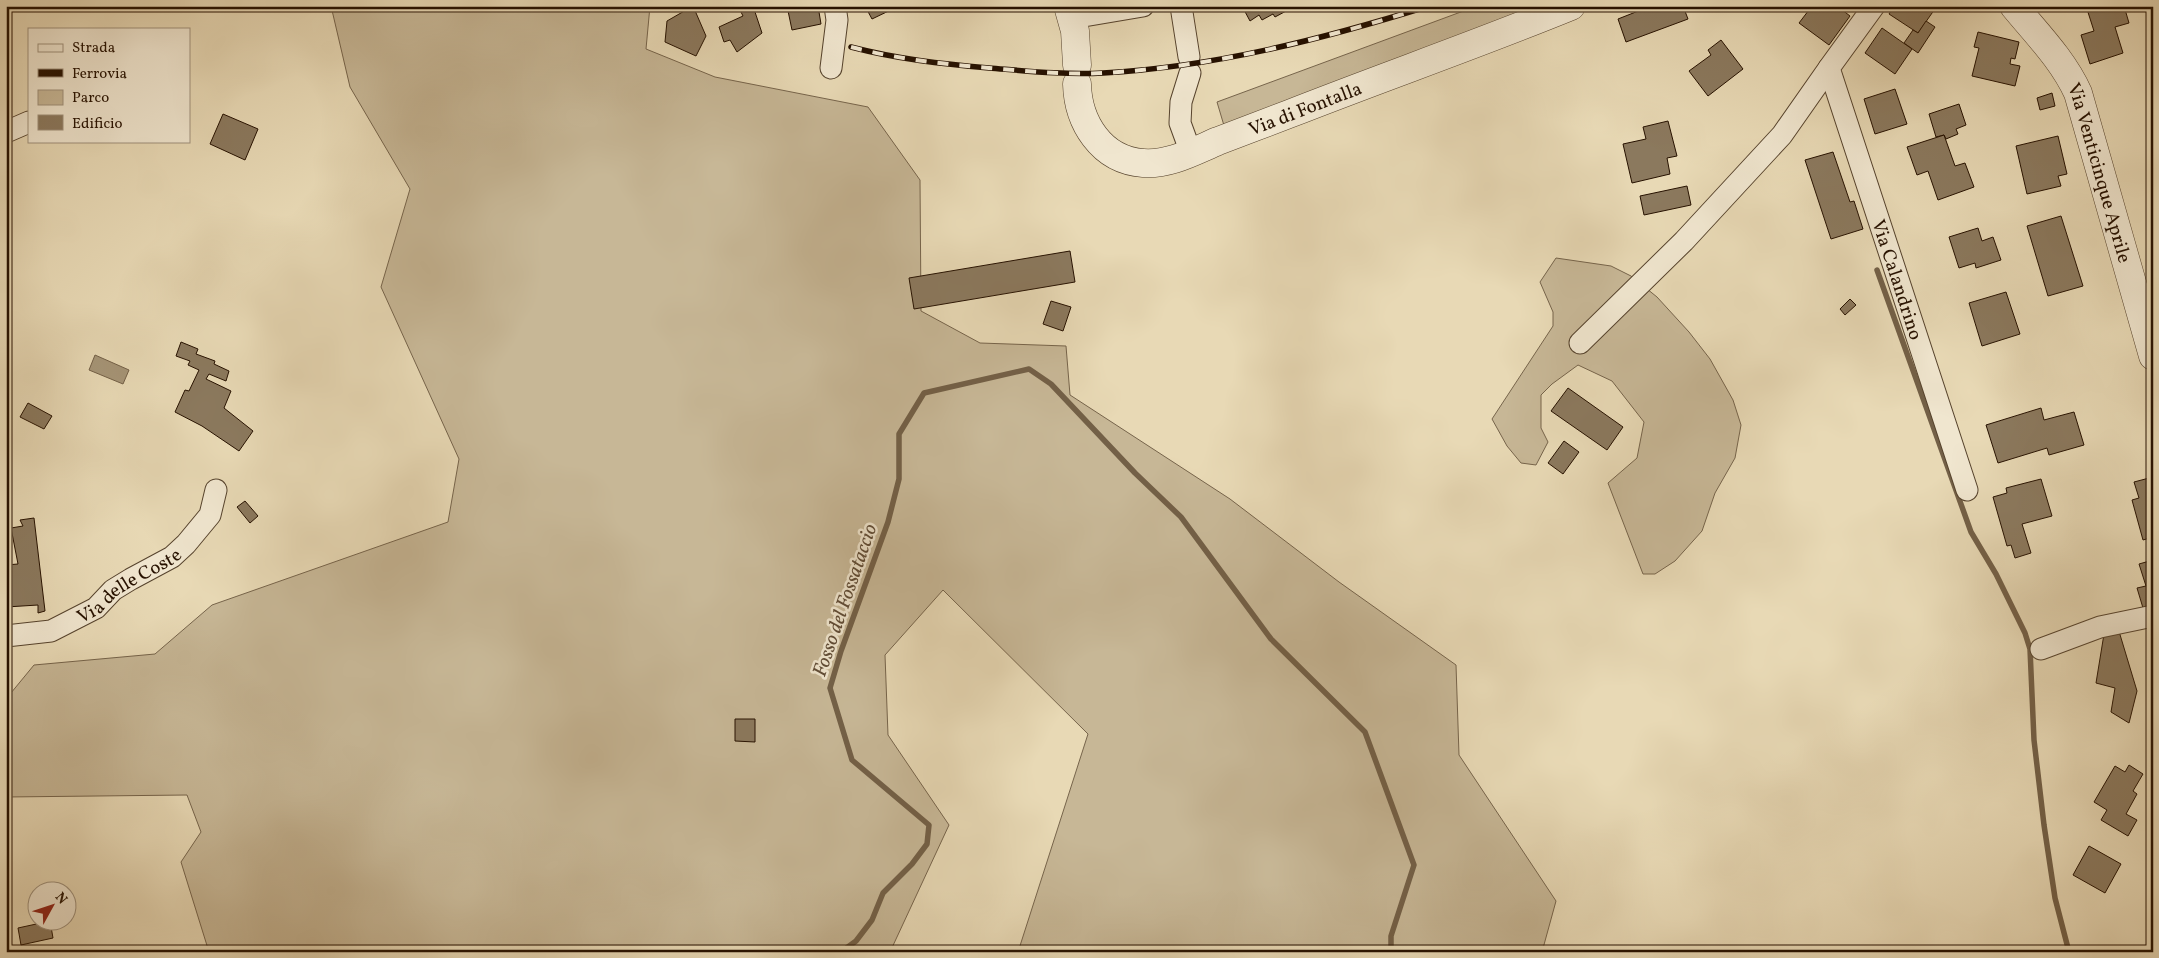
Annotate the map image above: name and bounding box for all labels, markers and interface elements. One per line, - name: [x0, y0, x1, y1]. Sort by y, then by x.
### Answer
- legend: [28, 28, 190, 142]
- text: Strada: [72, 38, 115, 59]
- text: Ferrovia: [72, 64, 127, 85]
- street label: Via di Fontalla: [1245, 76, 1366, 143]
- street label: Via Venticinque Aprile: [2060, 79, 2137, 266]
- text: Parco: [72, 88, 109, 109]
- text: Edificio: [72, 114, 123, 135]
- street label: Via Calandrino: [1864, 216, 1928, 344]
- water label: Fosso del Fossataccio: [807, 521, 885, 681]
- street label: Via delle Coste: [73, 543, 188, 631]
- north arrow: [28, 880, 78, 930]
- text: N: [50, 889, 71, 909]

